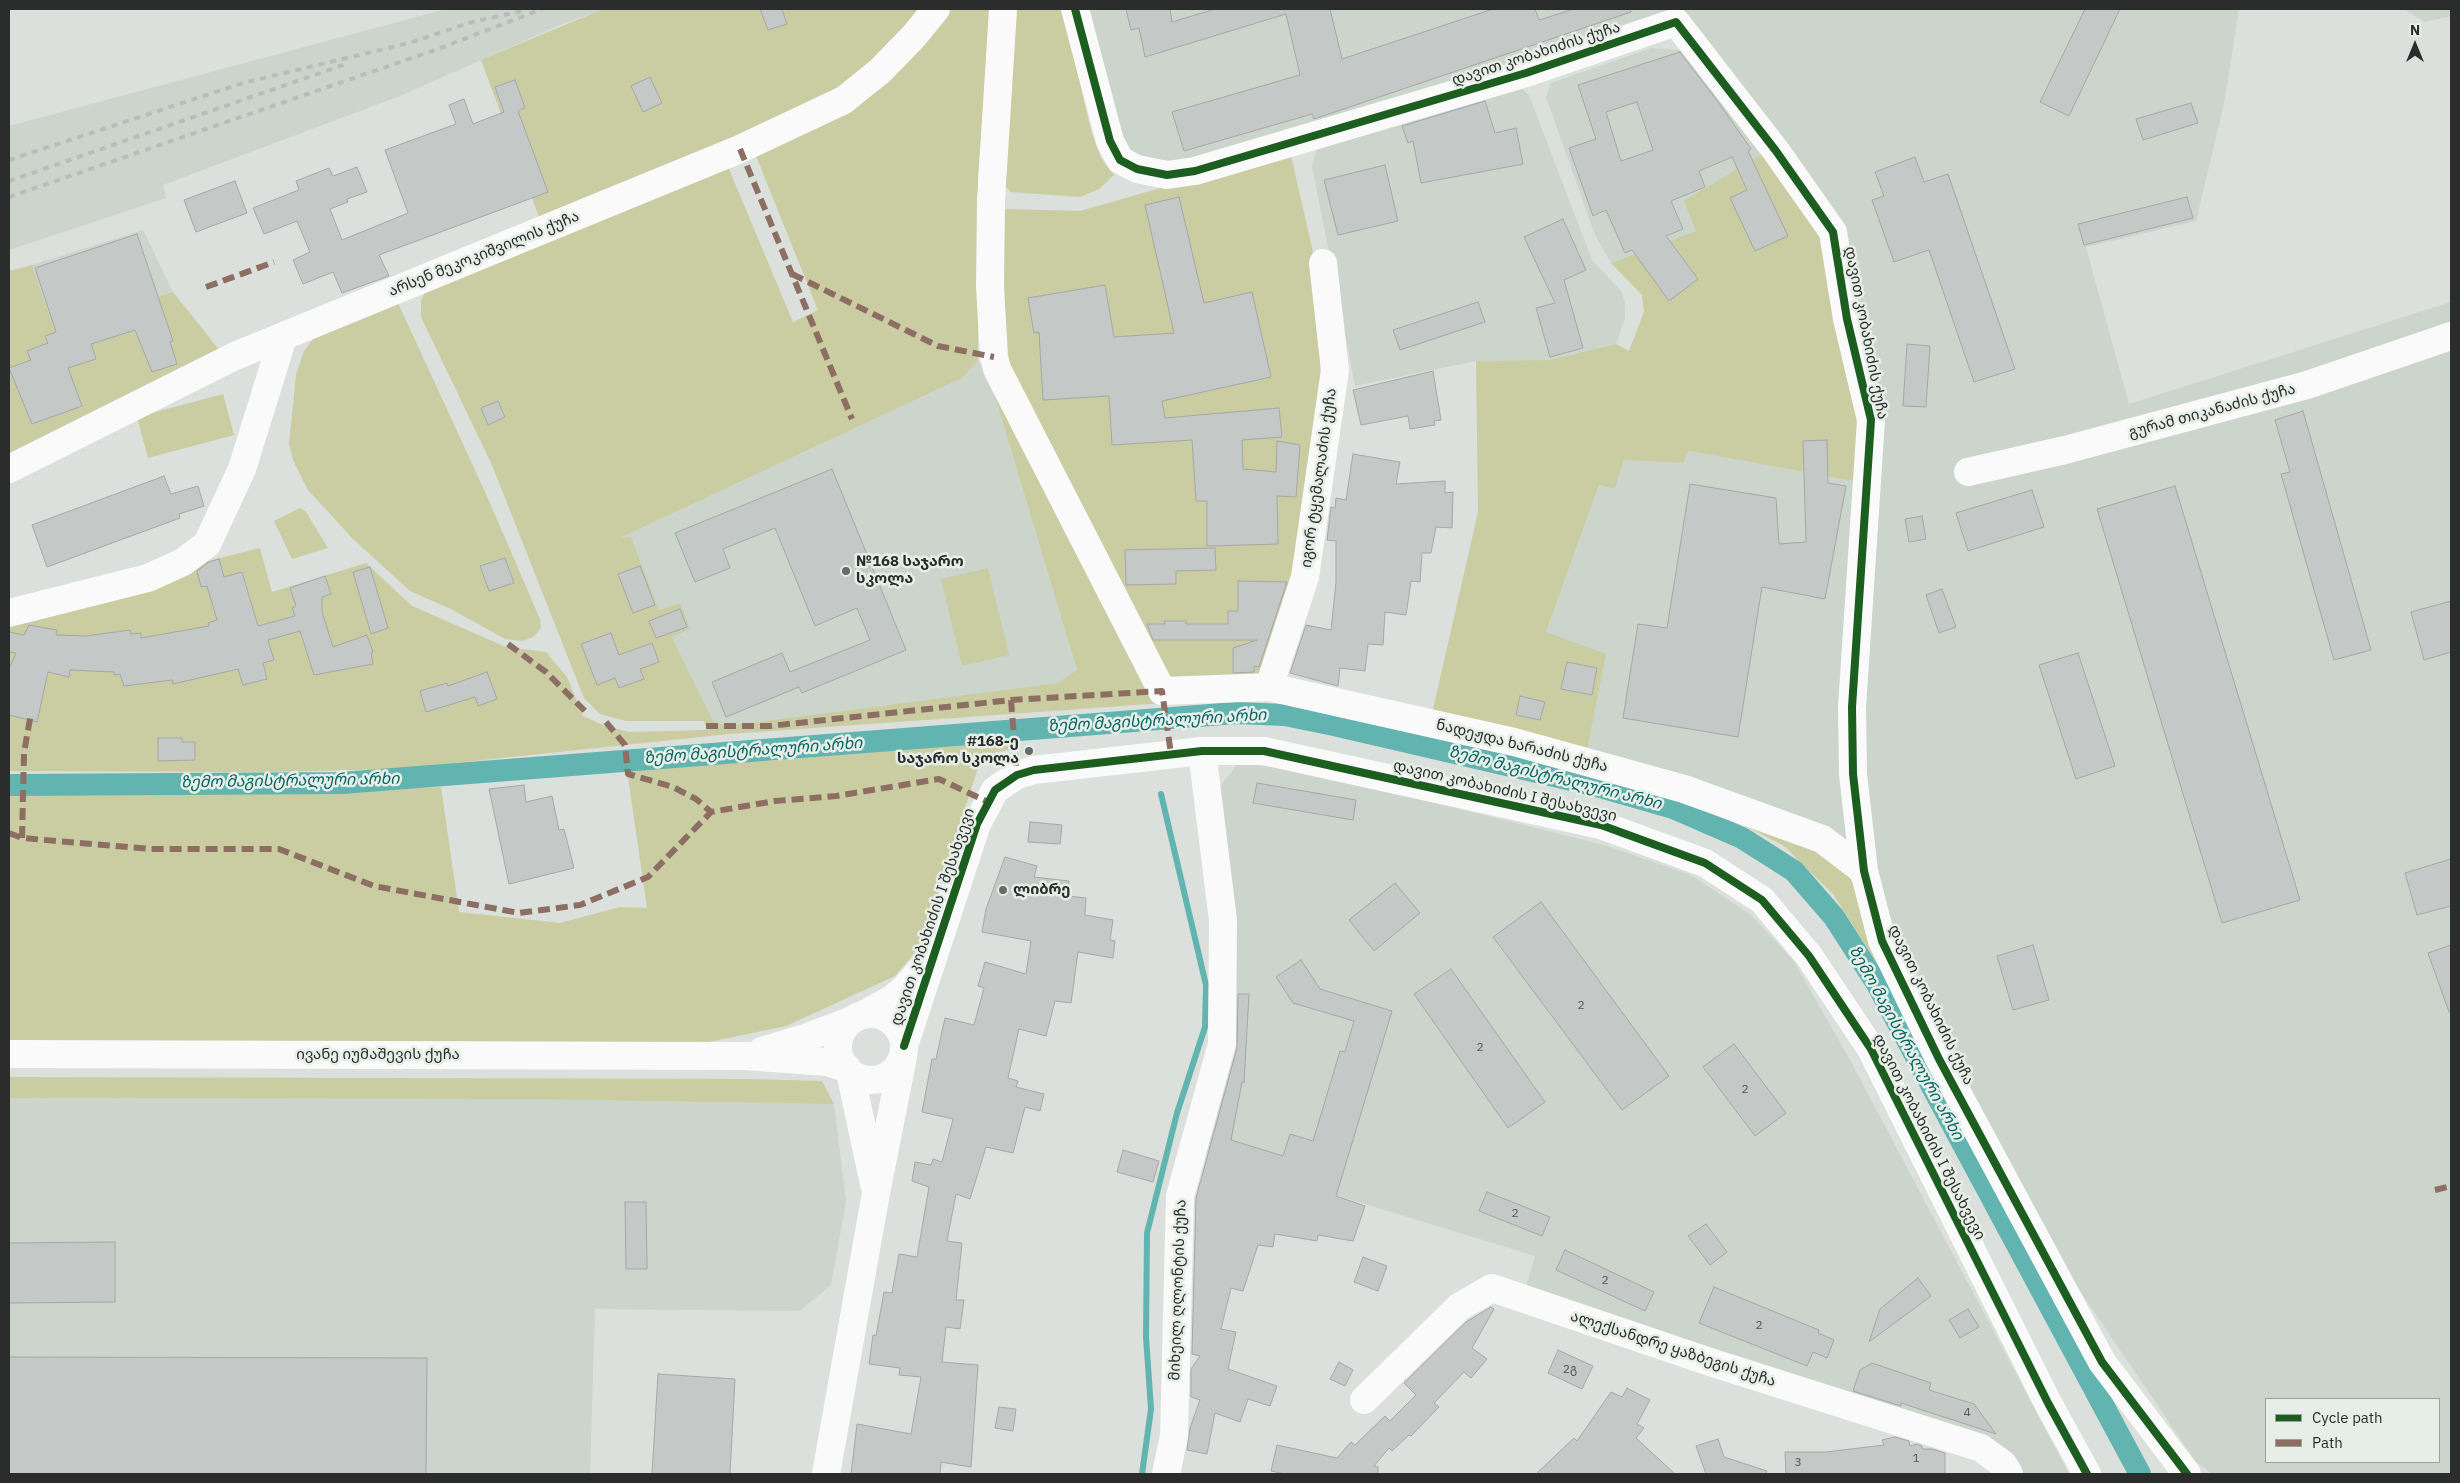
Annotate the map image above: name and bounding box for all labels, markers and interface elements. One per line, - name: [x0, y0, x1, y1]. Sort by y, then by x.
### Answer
- street label: დავით კობახიძის ქუჩა: [1450, 18, 1622, 90]
- north arrow: [2390, 20, 2440, 70]
- text: N: [2410, 21, 2420, 39]
- street label: არსენ მეკოკიშვილის ქუჩა: [386, 207, 582, 301]
- street label: დავით კობახიძის ქუჩა: [1840, 245, 1892, 421]
- street label: გურამ თიკანაძის ქუჩა: [2127, 380, 2297, 442]
- street label: იგორ ტყემალაძის ქუჩა: [1297, 387, 1341, 569]
- place label: №168 საჯარო სკოლა: [856, 553, 964, 588]
- marker: №168 საჯარო სკოლა: [840, 565, 852, 577]
- water label: ზემო მაგისტრალური არხი: [1047, 706, 1267, 736]
- street label: ნადეჟდა ხარაძის ქუჩა: [1434, 716, 1610, 776]
- place label: #168-ე საჯარო სკოლა: [897, 733, 1019, 768]
- water label: ზემო მაგისტრალური არხი: [643, 734, 863, 768]
- water label: ზემო მაგისტრალური არხი: [1447, 742, 1663, 814]
- marker: #168-ე საჯარო სკოლა: [1023, 745, 1035, 757]
- street label: დავით კობახიძის I შესახვევი: [1391, 756, 1619, 826]
- water label: ზემო მაგისტრალური არხი: [180, 769, 400, 793]
- street label: დავით კობახიძის I შესახვევი: [887, 806, 979, 1028]
- place label: ლიბრე: [1013, 881, 1070, 899]
- marker: ლიბრე: [997, 884, 1009, 896]
- street label: დავით კობახიძის ქუჩა: [1884, 922, 1978, 1088]
- water label: ზემო მაგისტრალური არხი: [1845, 943, 1967, 1143]
- house number: 2: [1577, 999, 1585, 1013]
- street label: დავით კობახიძის I შესახვევი: [1869, 1031, 1989, 1243]
- house number: 2: [1476, 1041, 1484, 1055]
- street label: ივანე იუმაშევის ქუჩა: [296, 1046, 460, 1064]
- house number: 2: [1741, 1083, 1749, 1097]
- street label: მიხეილ ღლონტის ქუჩა: [1166, 1199, 1190, 1381]
- house number: 2: [1511, 1207, 1519, 1221]
- house number: 2: [1601, 1274, 1609, 1288]
- street label: ალექსანდრე ყაზბეგის ქუჩა: [1568, 1307, 1778, 1391]
- house number: 2: [1755, 1319, 1763, 1333]
- house number: 2გ: [1563, 1363, 1577, 1377]
- legend: [2265, 1398, 2440, 1463]
- house number: 4: [1963, 1406, 1971, 1420]
- text: Cycle path: [2312, 1408, 2383, 1427]
- text: Path: [2312, 1433, 2343, 1452]
- house number: 1: [1912, 1452, 1920, 1466]
- house number: 3: [1794, 1456, 1802, 1470]

